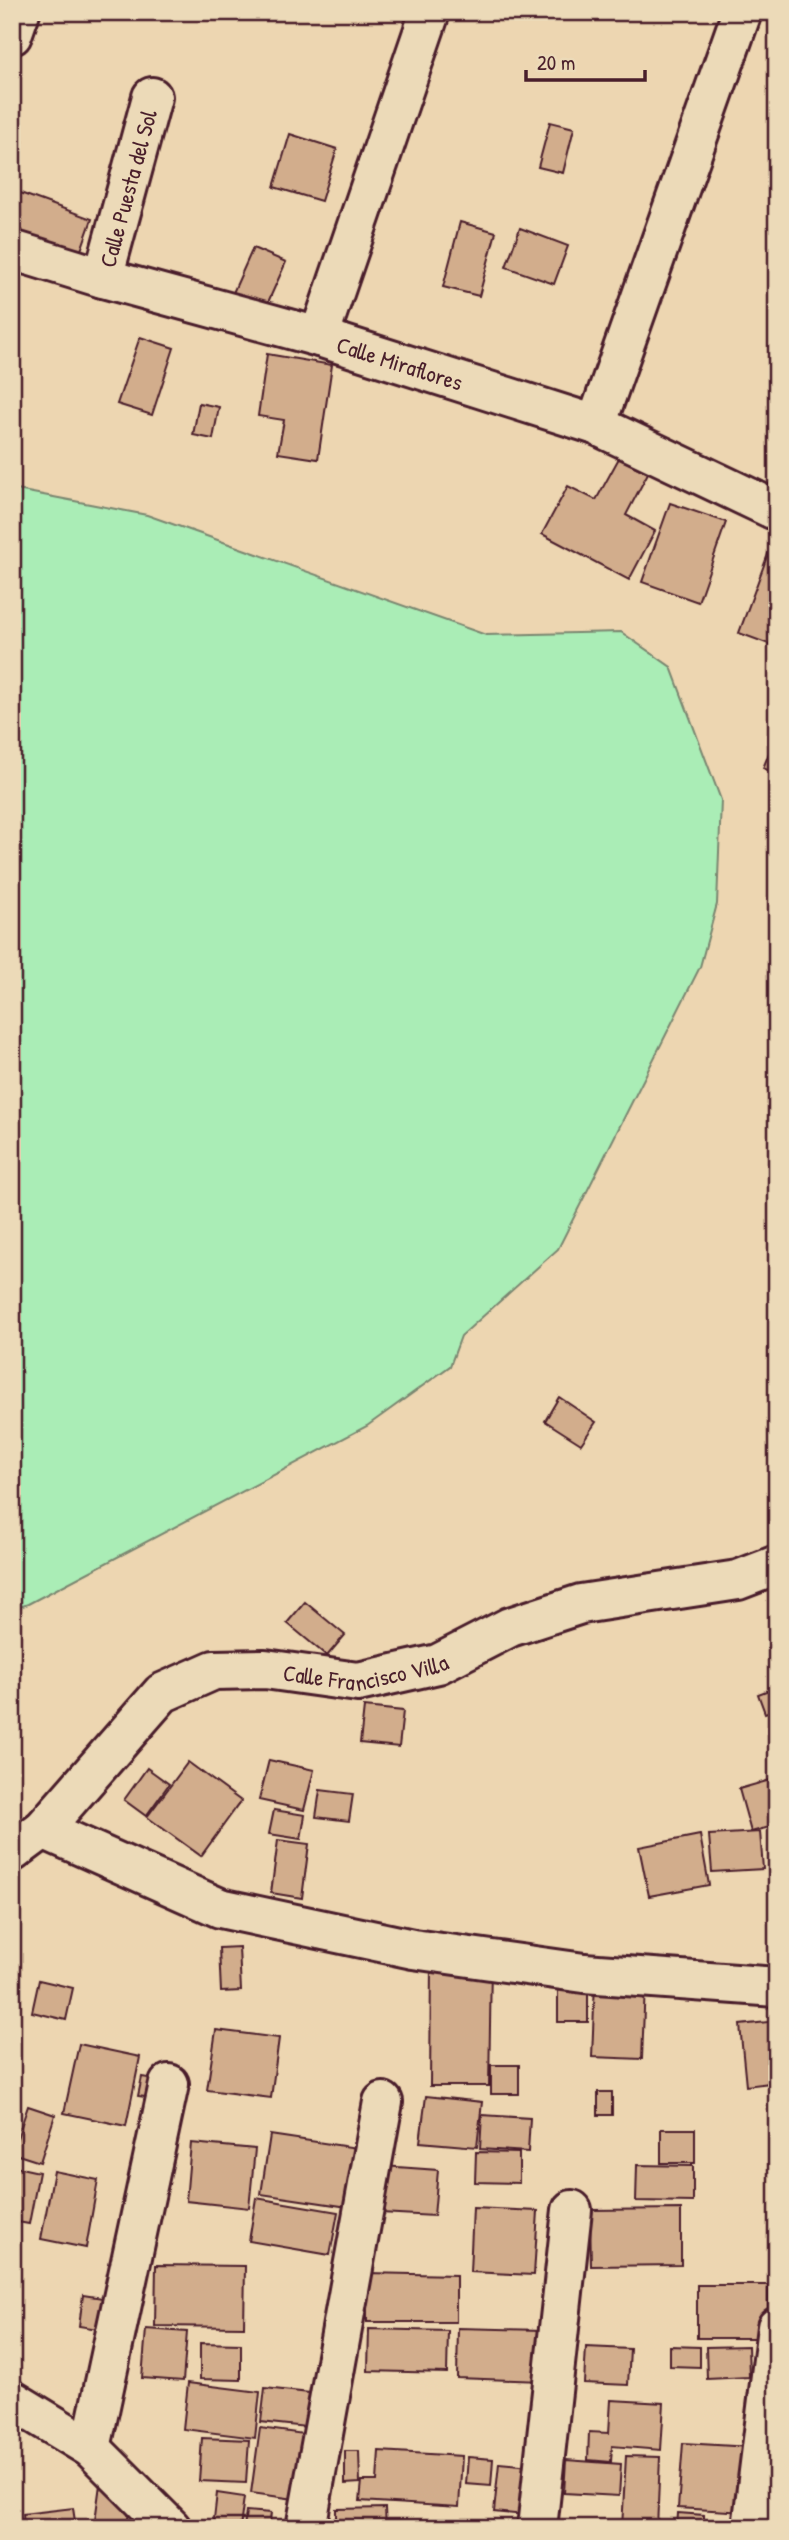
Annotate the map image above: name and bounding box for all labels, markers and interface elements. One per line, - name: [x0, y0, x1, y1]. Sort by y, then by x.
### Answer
- scale bar: [526, 38, 646, 82]
- text: 20 m: [537, 48, 575, 77]
- street label: Calle Puesta del Sol: [91, 105, 164, 271]
- street label: Calle Miraflores: [333, 328, 467, 397]
- street label: Calle Francisco Villa: [281, 1646, 453, 1698]

